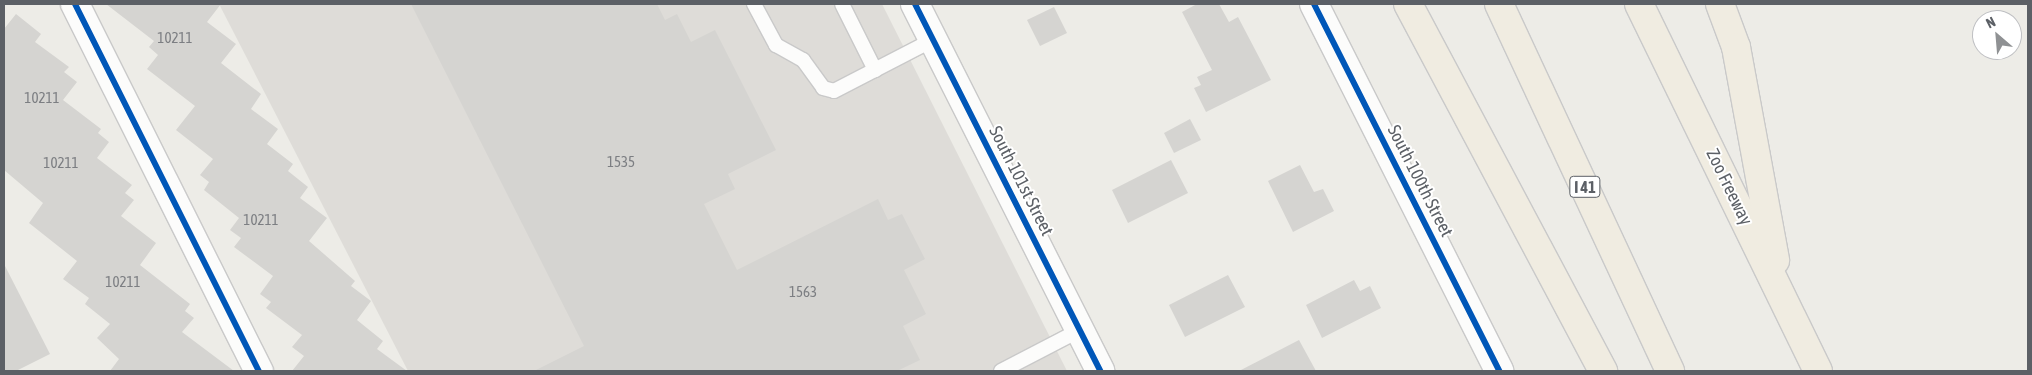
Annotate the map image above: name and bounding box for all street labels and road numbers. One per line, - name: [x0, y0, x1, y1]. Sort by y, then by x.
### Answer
- street label: South 100th Street: [1383, 122, 1457, 240]
- street label: South 101st Street: [984, 123, 1058, 239]
- street label: Zoo Freeway: [1701, 145, 1757, 229]
- road number: I 41: [1569, 173, 1601, 200]

